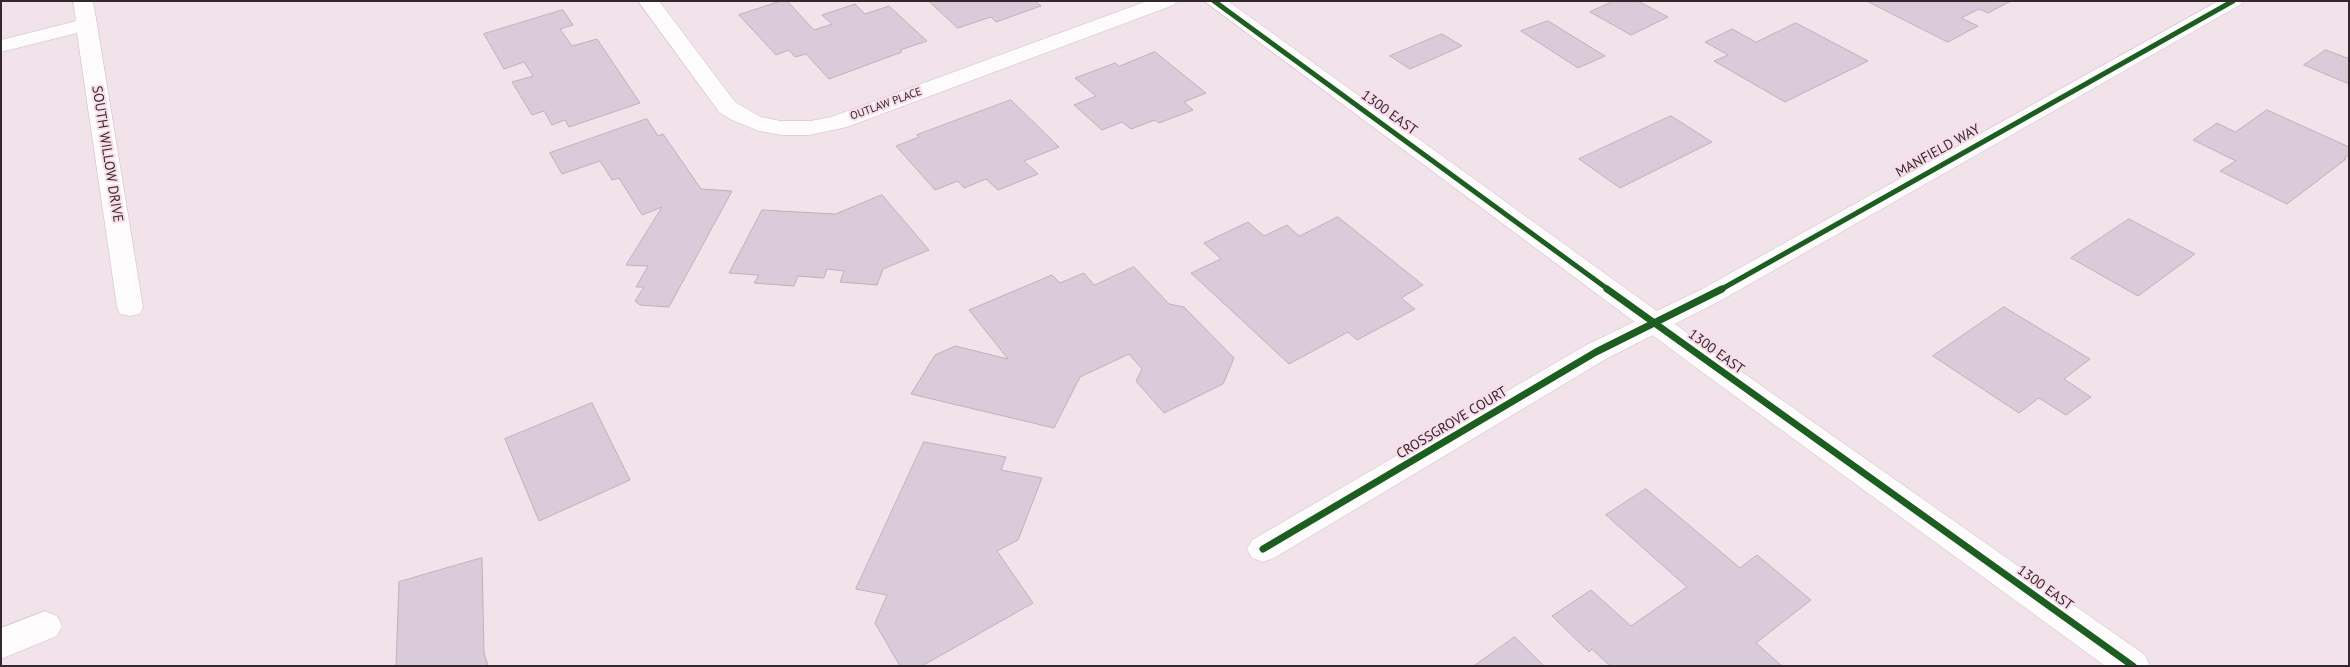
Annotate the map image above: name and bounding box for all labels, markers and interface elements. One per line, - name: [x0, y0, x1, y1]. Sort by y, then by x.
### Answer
- street label: SOUTH WILLOW DRIVE: [88, 85, 126, 223]
- street label: OUTLAW PLACE: [849, 85, 923, 123]
- street label: 1300 EAST: [1358, 87, 1420, 139]
- street label: MANFIELD WAY: [1893, 121, 1983, 181]
- street label: 1300 EAST: [1685, 326, 1747, 378]
- street label: CROSSGROVE COURT: [1393, 383, 1511, 463]
- street label: 1300 EAST: [2014, 562, 2076, 614]

